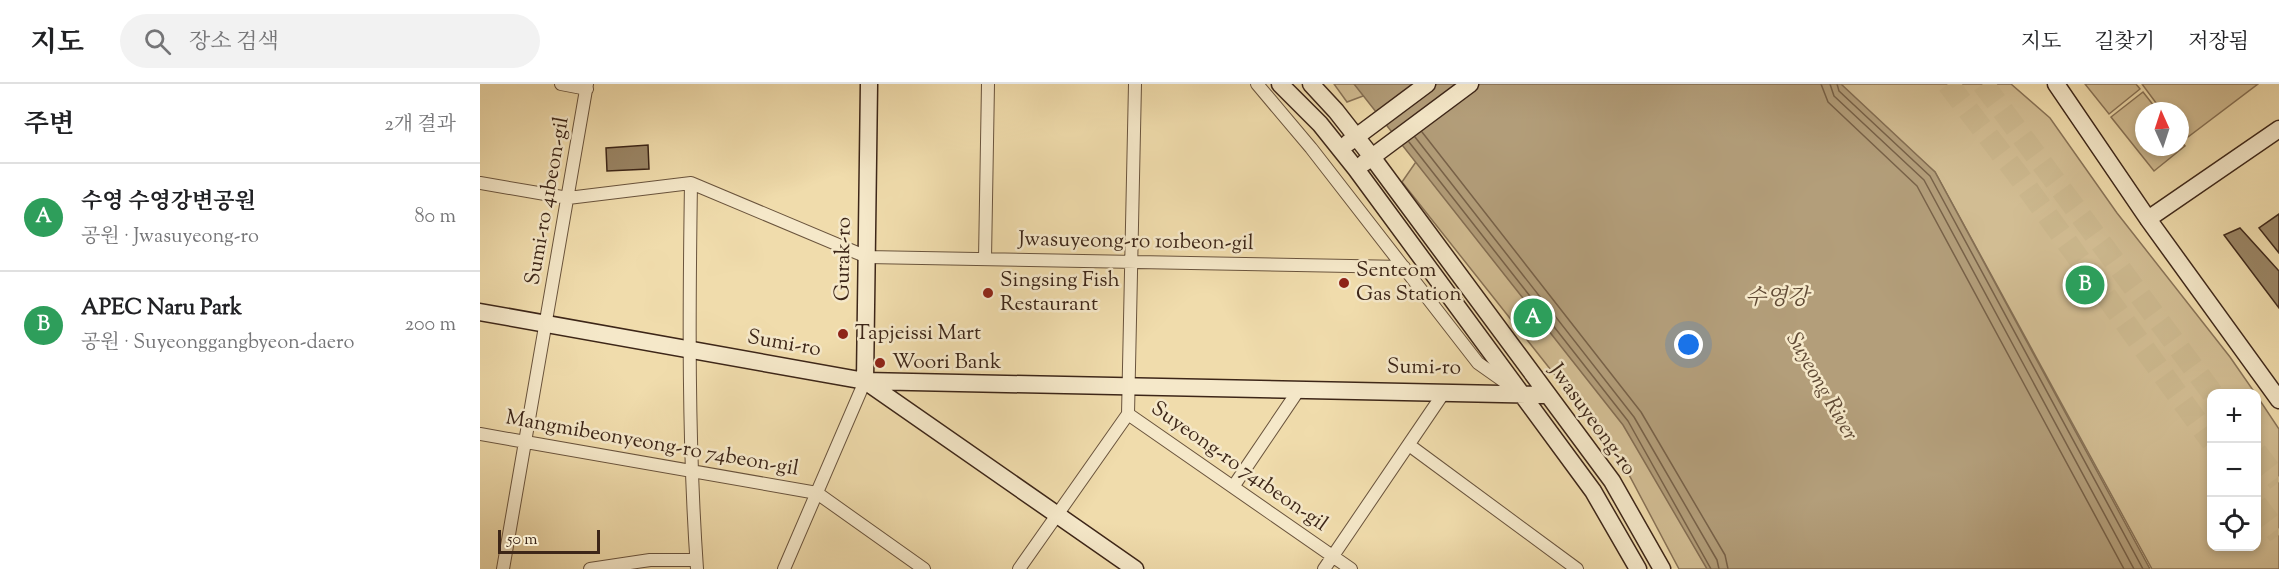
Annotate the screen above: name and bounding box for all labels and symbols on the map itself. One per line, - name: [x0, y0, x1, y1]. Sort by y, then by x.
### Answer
- north arrow: [2135, 102, 2189, 156]
- street label: Sumi-ro 41beon-gil: [518, 114, 578, 288]
- street label: Gurak-ro: [828, 217, 860, 301]
- street label: Jwasuyeong-ro 101beon-gil: [1017, 225, 1254, 259]
- place label: Senteom Gas Station: [1356, 256, 1462, 310]
- pin: B: [2066, 262, 2104, 308]
- place label: Singsing Fish Restaurant: [1000, 266, 1120, 320]
- marker: Senteom Gas Station: [1337, 276, 1351, 290]
- water label: 수영강: [1745, 283, 1813, 315]
- marker: Singsing Fish Restaurant: [981, 286, 995, 300]
- pin: A: [1514, 296, 1552, 340]
- place label: Tapjeissi Mart: [855, 319, 981, 349]
- street label: Sumi-ro: [745, 323, 823, 365]
- marker: Tapjeissi Mart: [836, 327, 850, 341]
- water label: Suyeong River: [1777, 327, 1865, 447]
- your location: [1674, 330, 1703, 359]
- place label: Woori Bank: [892, 348, 1002, 378]
- street label: Sumi-ro: [1387, 352, 1461, 384]
- marker: Woori Bank: [873, 356, 887, 370]
- street label: Jwasuyeong-ro: [1540, 357, 1643, 482]
- street label: Suyeong-ro 741beon-gil: [1144, 394, 1334, 540]
- street label: Mangmibeonyeong-ro 74beon-gil: [503, 403, 801, 485]
- scale bar: [498, 527, 600, 554]

